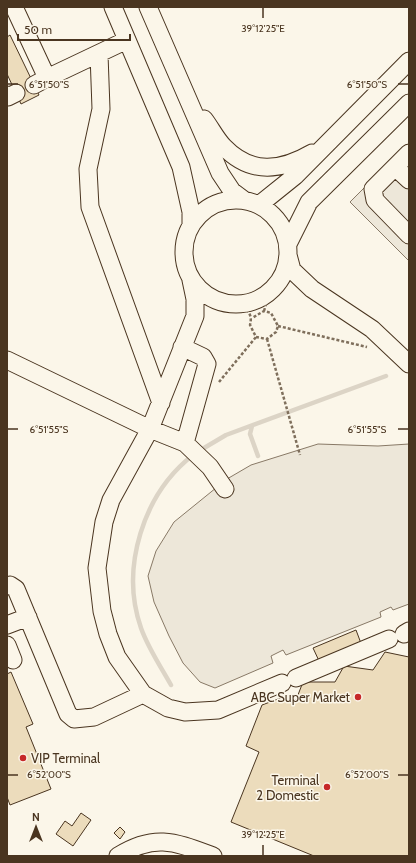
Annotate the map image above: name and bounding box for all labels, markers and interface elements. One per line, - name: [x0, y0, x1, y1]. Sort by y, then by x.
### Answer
- scale bar: [18, 16, 130, 42]
- text: 50 m: [24, 22, 52, 37]
- text: 39°12'25"E: [241, 22, 285, 35]
- text: 6°51'50"S: [29, 78, 69, 91]
- text: 6°51'50"S: [347, 78, 387, 91]
- text: 6°51'55"S: [30, 423, 69, 436]
- text: 6°51'55"S: [348, 423, 387, 436]
- place label: ABC Super Market: [251, 689, 351, 705]
- marker: ABC Super Market: [353, 692, 363, 702]
- place label: VIP Terminal: [31, 750, 100, 766]
- marker: VIP Terminal: [18, 753, 28, 763]
- text: 6°52'00"S: [27, 768, 71, 781]
- text: 6°52'00"S: [345, 768, 389, 781]
- place label: Terminal 2 Domestic: [256, 772, 319, 803]
- marker: Terminal 2 Domestic: [322, 782, 332, 792]
- north arrow: [16, 807, 56, 847]
- text: N: [32, 810, 40, 824]
- text: 39°12'25"E: [241, 828, 285, 841]

